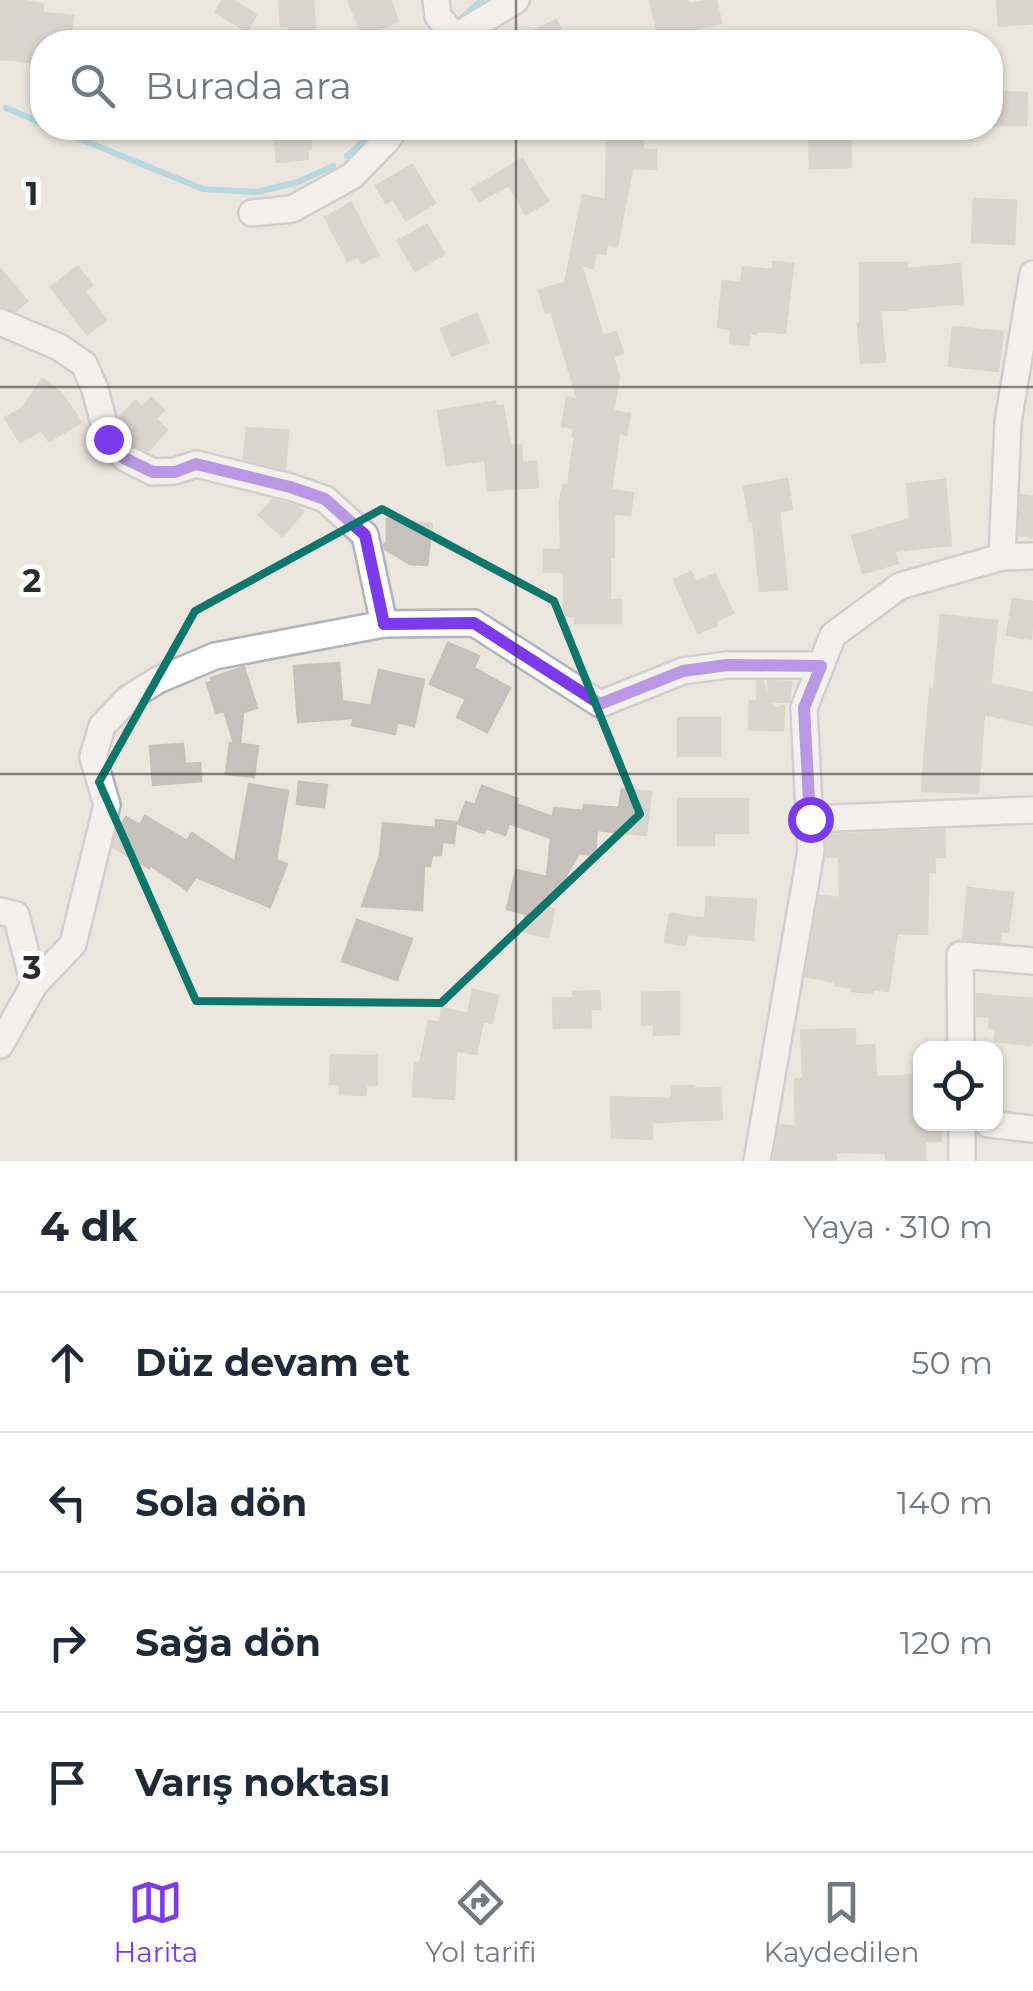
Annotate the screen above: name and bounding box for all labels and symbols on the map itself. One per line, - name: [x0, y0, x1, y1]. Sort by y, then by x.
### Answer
- text: 1: [26, 174, 38, 213]
- route end: [86, 417, 132, 463]
- text: 2: [23, 561, 41, 600]
- route start: [788, 797, 834, 843]
- text: 3: [22, 948, 41, 987]

